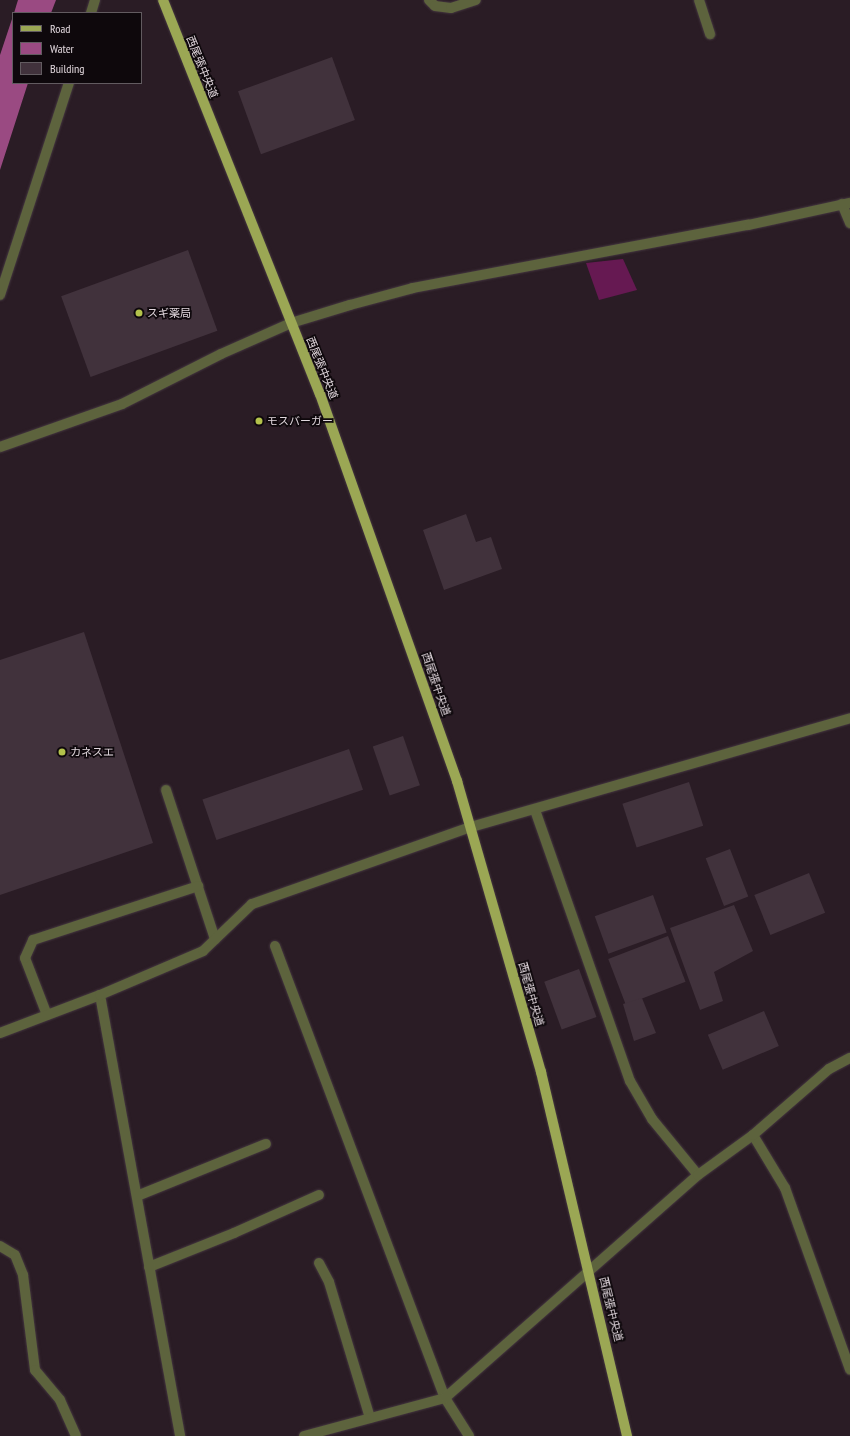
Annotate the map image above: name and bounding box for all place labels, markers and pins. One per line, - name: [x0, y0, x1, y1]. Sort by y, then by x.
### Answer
- place label: スギ薬局: [147, 306, 191, 320]
- marker: スギ薬局: [134, 308, 144, 318]
- place label: モスバーガー: [267, 414, 333, 428]
- marker: モスバーガー: [254, 416, 264, 426]
- place label: カネスエ: [70, 745, 114, 759]
- marker: カネスエ: [57, 747, 67, 757]

